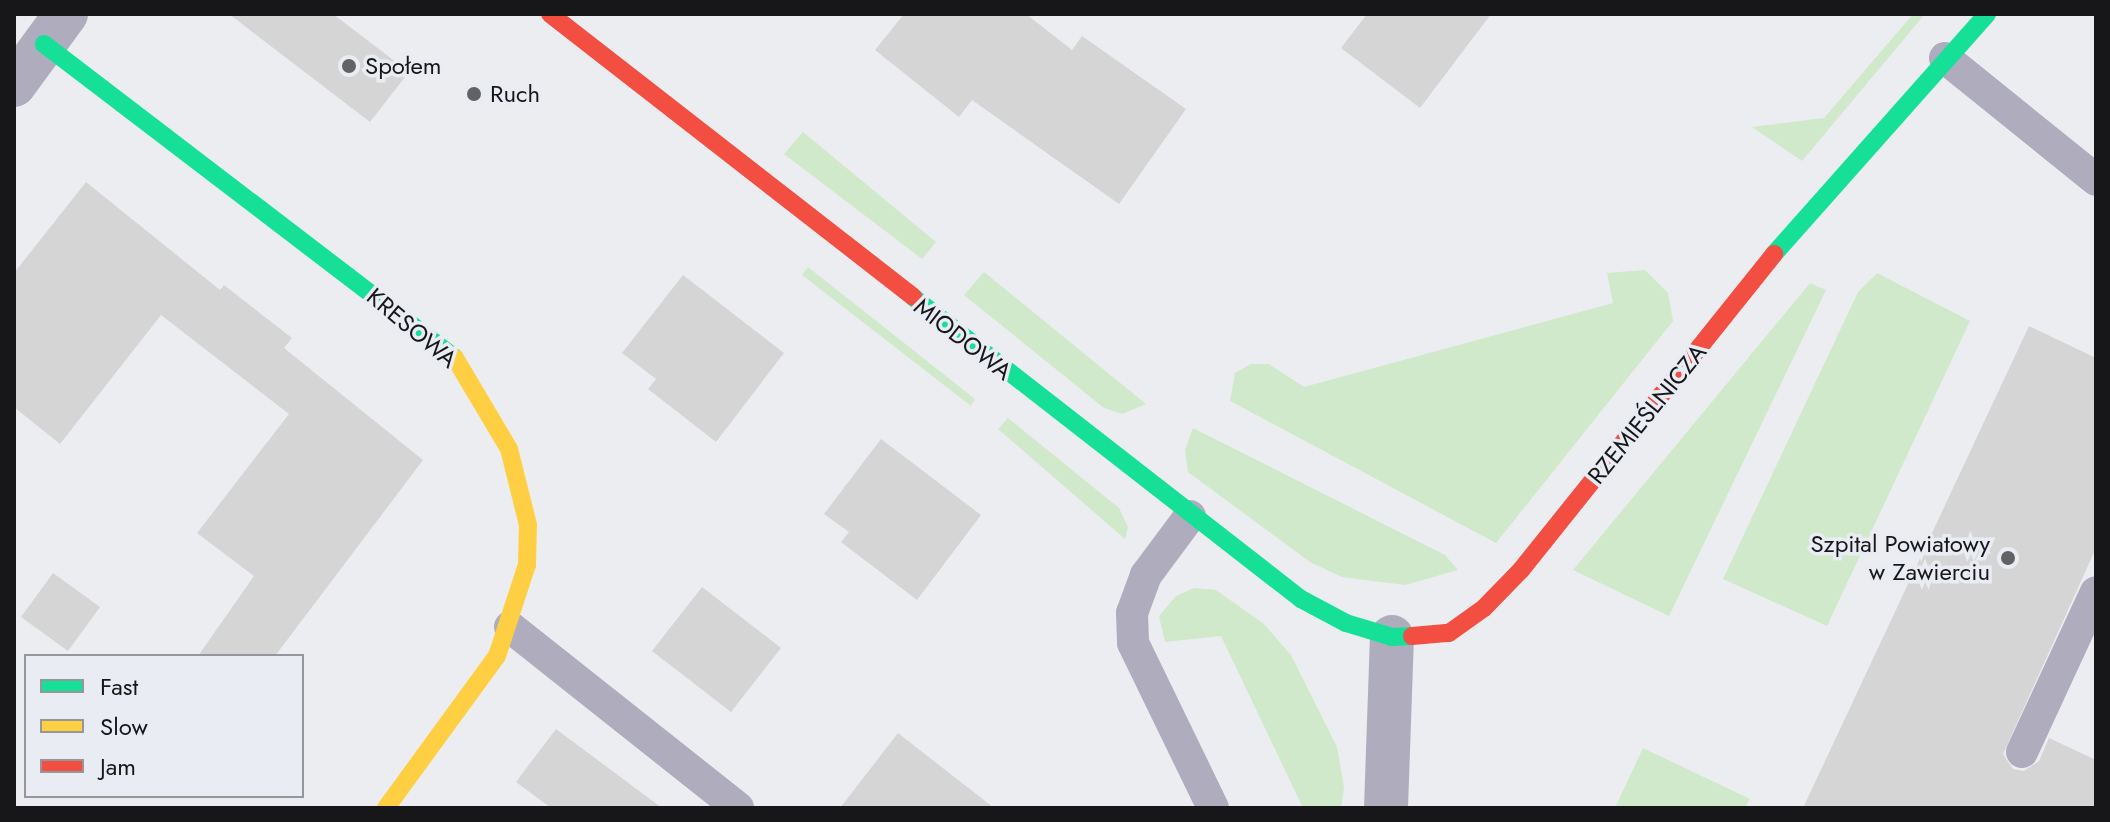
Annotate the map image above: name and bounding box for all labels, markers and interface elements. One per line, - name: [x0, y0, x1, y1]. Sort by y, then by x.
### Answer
- place label: Społem: [365, 52, 442, 80]
- marker: Społem: [340, 57, 358, 75]
- place label: Ruch: [490, 80, 540, 108]
- marker: Ruch: [465, 85, 483, 103]
- street label: KRESOWA: [361, 282, 463, 374]
- street label: MIODOWA: [908, 292, 1018, 386]
- street label: RZEMIEŚLNICZA: [1582, 338, 1712, 490]
- place label: Szpital Powiatowy w Zawierciu: [1810, 530, 1990, 586]
- marker: Szpital Powiatowy w Zawierciu: [1997, 547, 2019, 569]
- legend: [24, 654, 304, 798]
- text: Fast: [100, 669, 138, 704]
- text: Slow: [100, 709, 148, 744]
- text: Jam: [100, 749, 136, 784]

